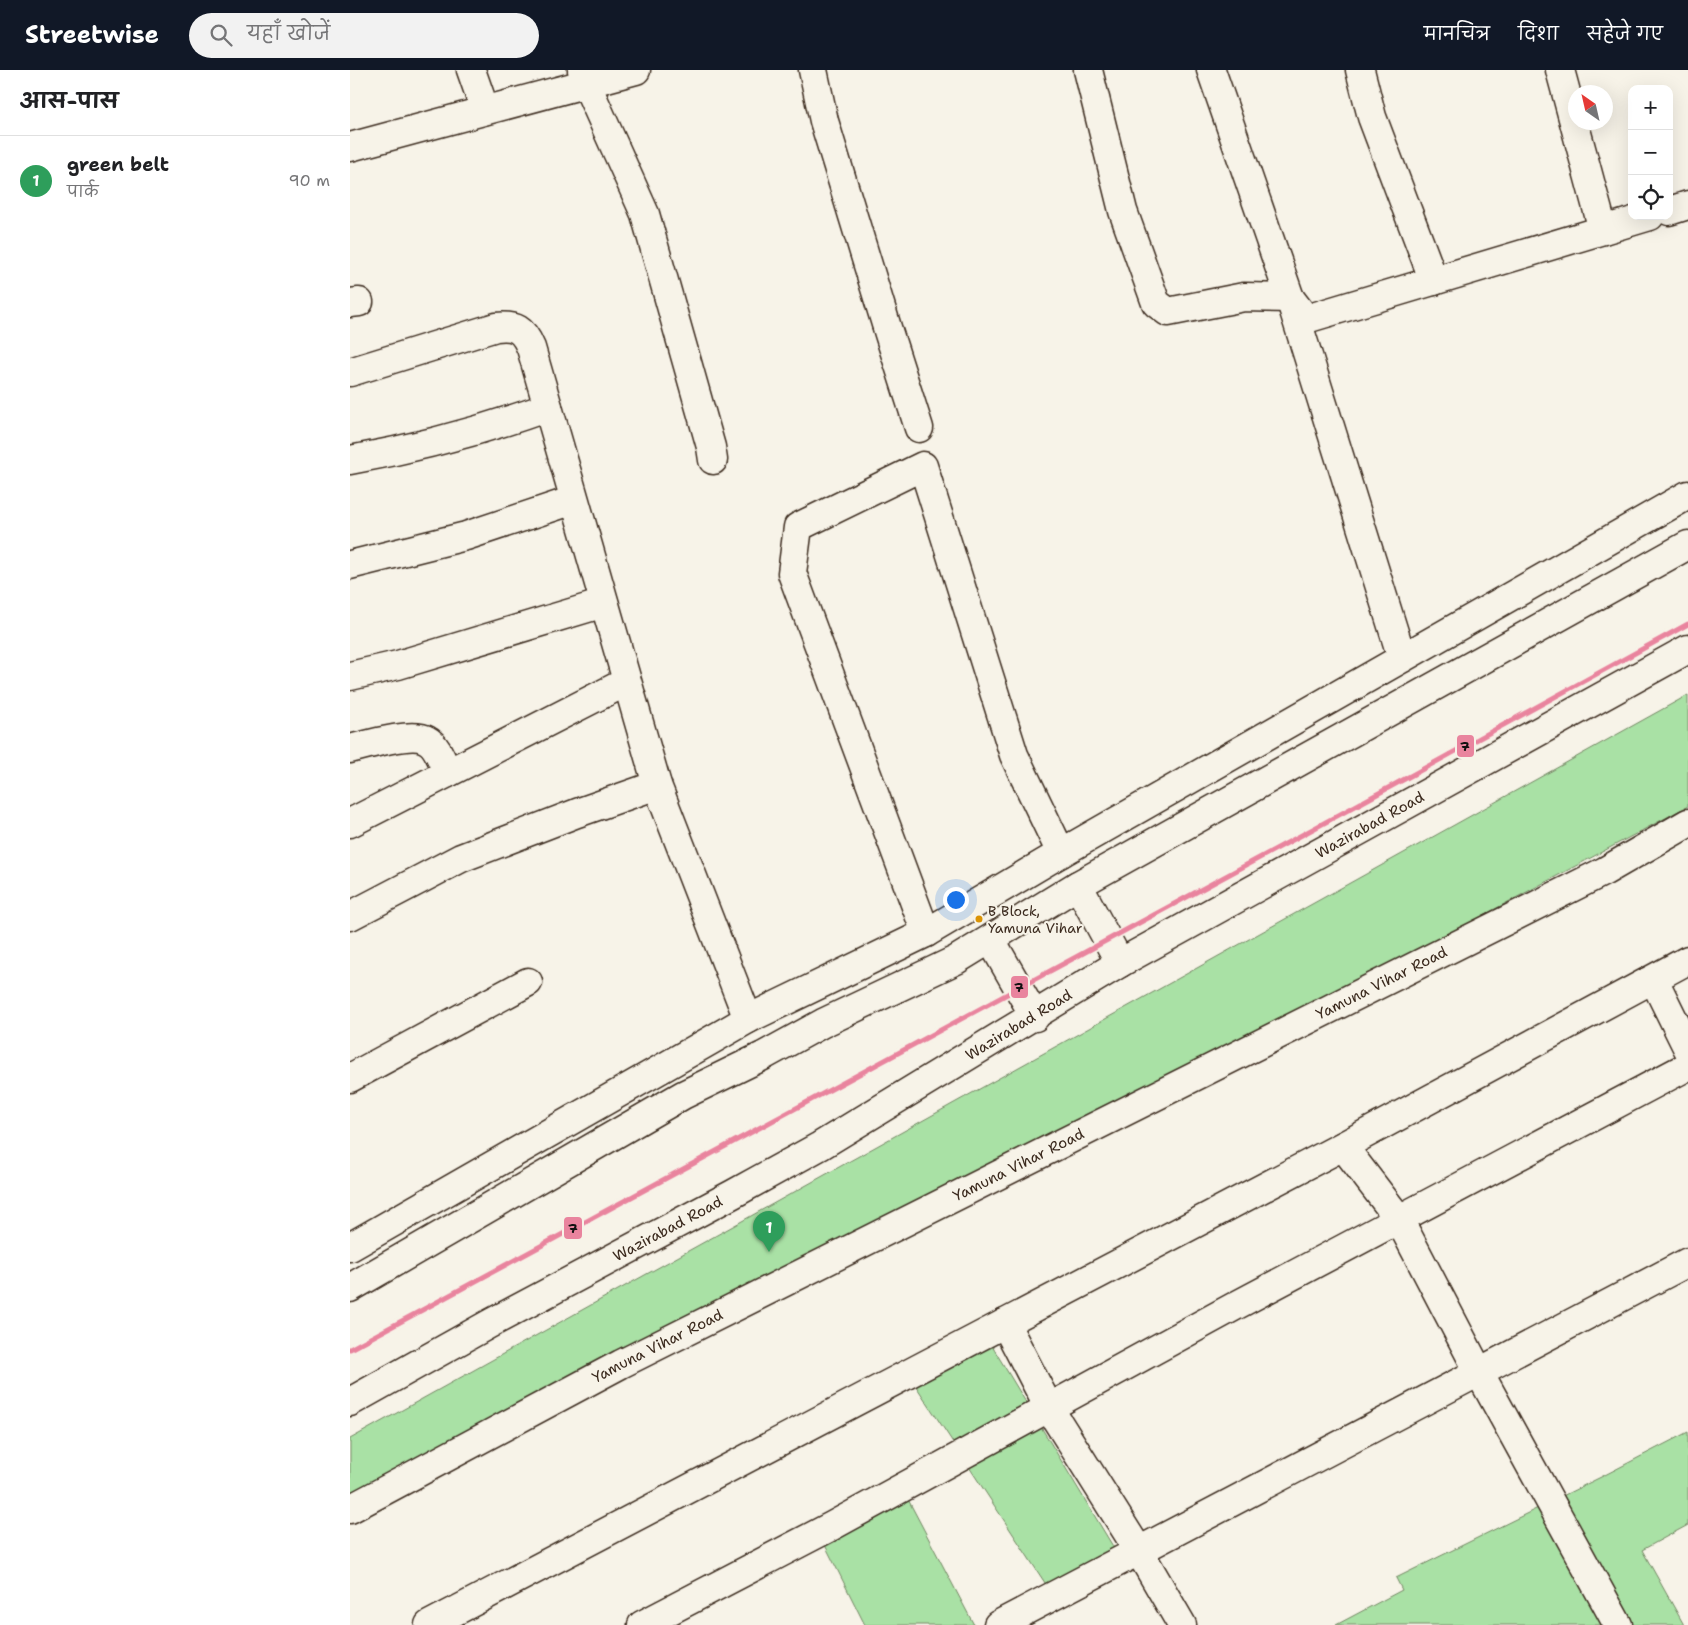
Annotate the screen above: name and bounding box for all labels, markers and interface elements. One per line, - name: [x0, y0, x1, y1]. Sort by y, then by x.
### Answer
- search box: [189, 13, 539, 58]
- text: Streetwise: [25, 19, 159, 51]
- icon: search: [207, 21, 235, 49]
- text: यहाँ खोजें: [247, 21, 330, 46]
- text: मानचित्र: [1424, 22, 1490, 46]
- text: दिशा: [1518, 22, 1559, 46]
- text: सहेजे गए: [1587, 22, 1663, 46]
- north arrow: [1568, 85, 1613, 130]
- map controls: [1628, 85, 1673, 220]
- button: +: [1628, 85, 1673, 130]
- text: आस-पास: [20, 87, 118, 115]
- button: −: [1628, 130, 1673, 175]
- text: green belt: [67, 152, 169, 177]
- text: 1: [32, 170, 40, 191]
- text: 90 m: [289, 170, 330, 191]
- button: locate: [1628, 175, 1673, 220]
- text: पार्क: [67, 181, 98, 202]
- line badge: 7: [1456, 734, 1475, 758]
- text: 7: [1460, 737, 1470, 755]
- street label: Wazirabad Road: [1312, 787, 1428, 863]
- your location: [943, 887, 969, 913]
- place label: B Block, Yamuna Vihar: [988, 902, 1083, 937]
- marker: B Block, Yamuna Vihar: [974, 914, 984, 924]
- street label: Yamuna Vihar Road: [1313, 942, 1451, 1024]
- line badge: 7: [1010, 975, 1029, 999]
- text: 7: [1014, 978, 1024, 996]
- street label: Wazirabad Road: [962, 984, 1076, 1065]
- street label: Yamuna Vihar Road: [950, 1123, 1088, 1206]
- street label: Wazirabad Road: [610, 1191, 727, 1266]
- pin: 1: [753, 1211, 785, 1252]
- line badge: 7: [563, 1216, 583, 1240]
- text: 7: [568, 1219, 578, 1237]
- street label: Yamuna Vihar Road: [589, 1304, 727, 1388]

